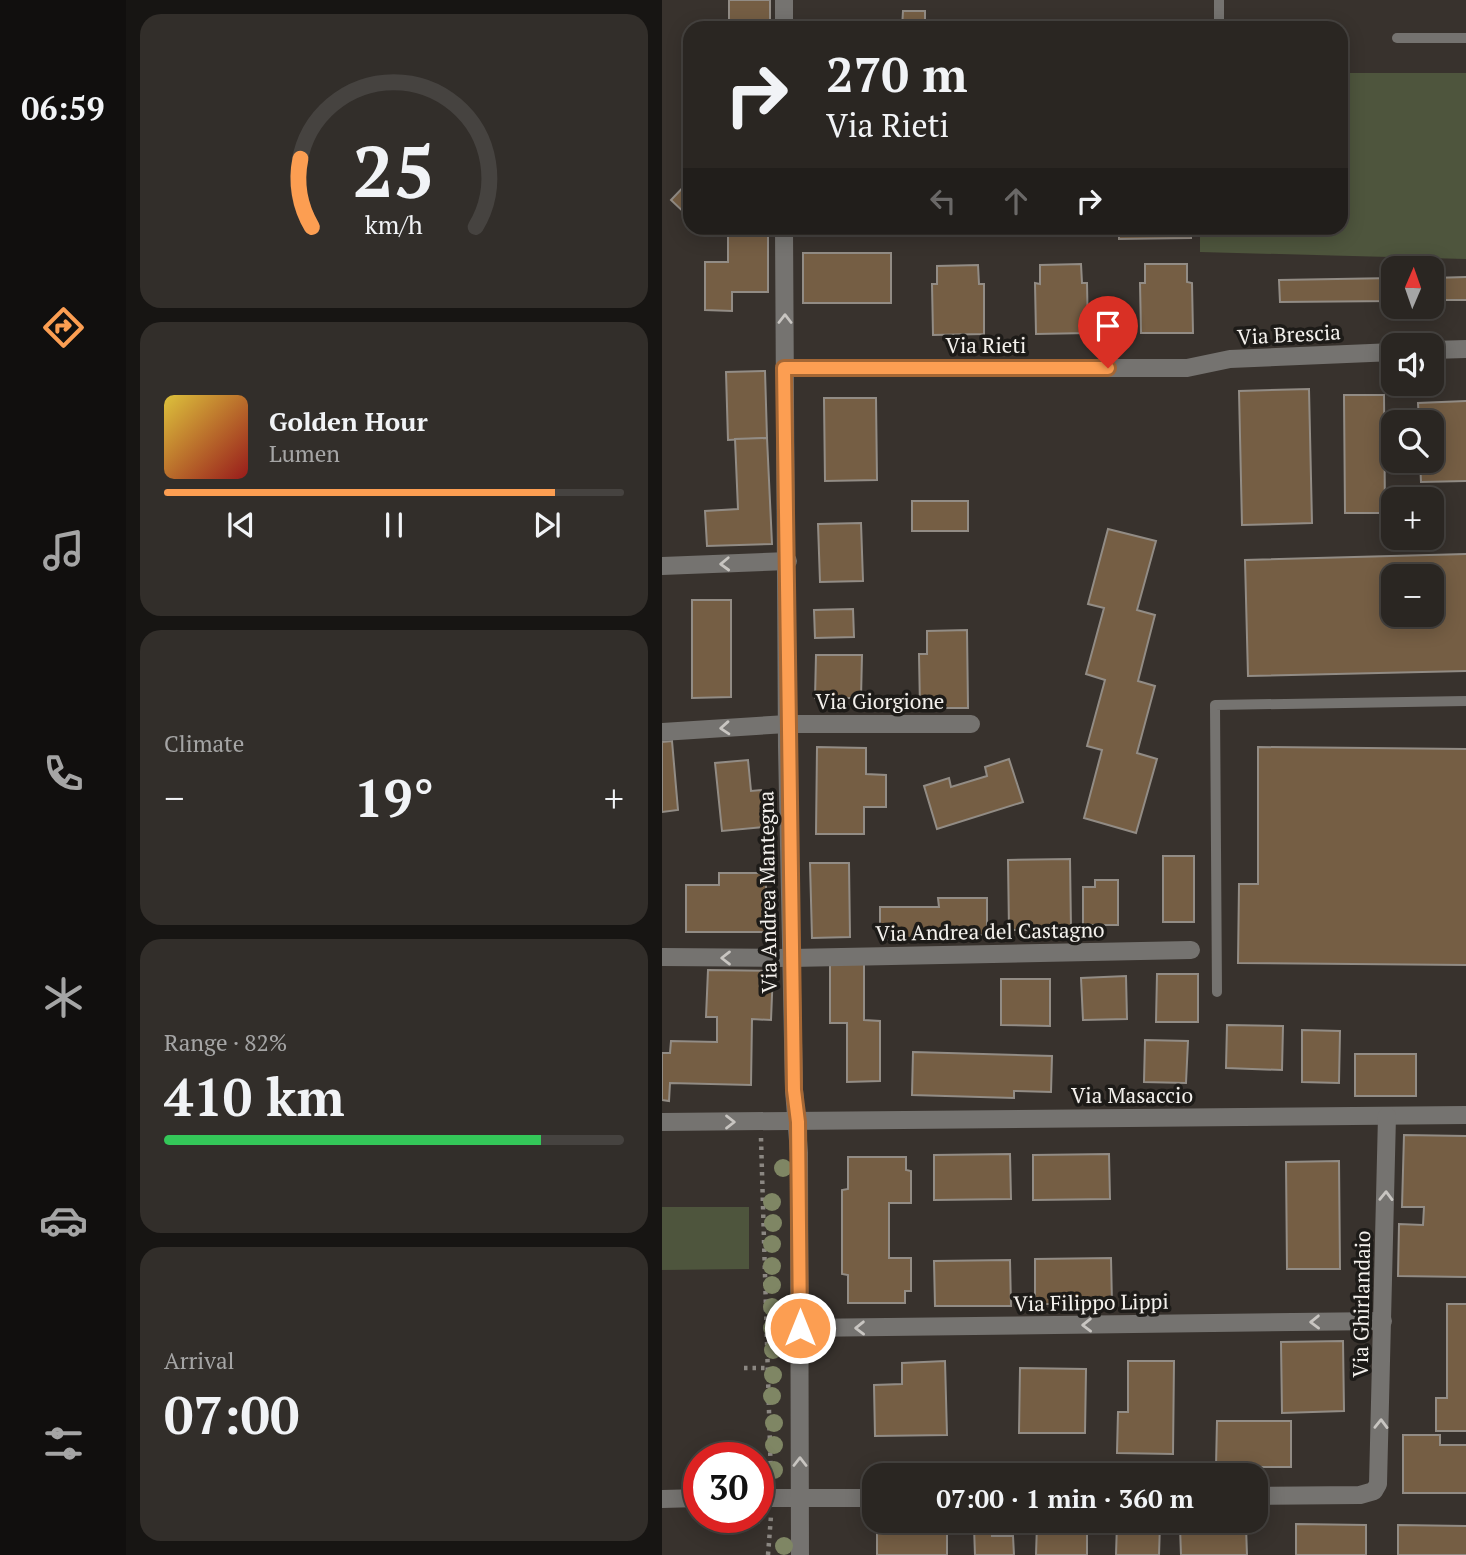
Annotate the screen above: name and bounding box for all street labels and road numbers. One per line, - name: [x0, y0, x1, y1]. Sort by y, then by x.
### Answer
- street label: Via Brescia: [1236, 317, 1342, 351]
- street label: Via Rieti: [946, 331, 1026, 359]
- street label: Via Giorgione: [816, 687, 944, 715]
- street label: Via Andrea Mantegna: [751, 790, 783, 994]
- street label: Via Andrea del Castagno: [875, 915, 1105, 947]
- street label: Via Masaccio: [1071, 1081, 1193, 1109]
- street label: Via Ghirlandaio: [1346, 1230, 1376, 1378]
- street label: Via Filippo Lippi: [1013, 1287, 1169, 1317]

